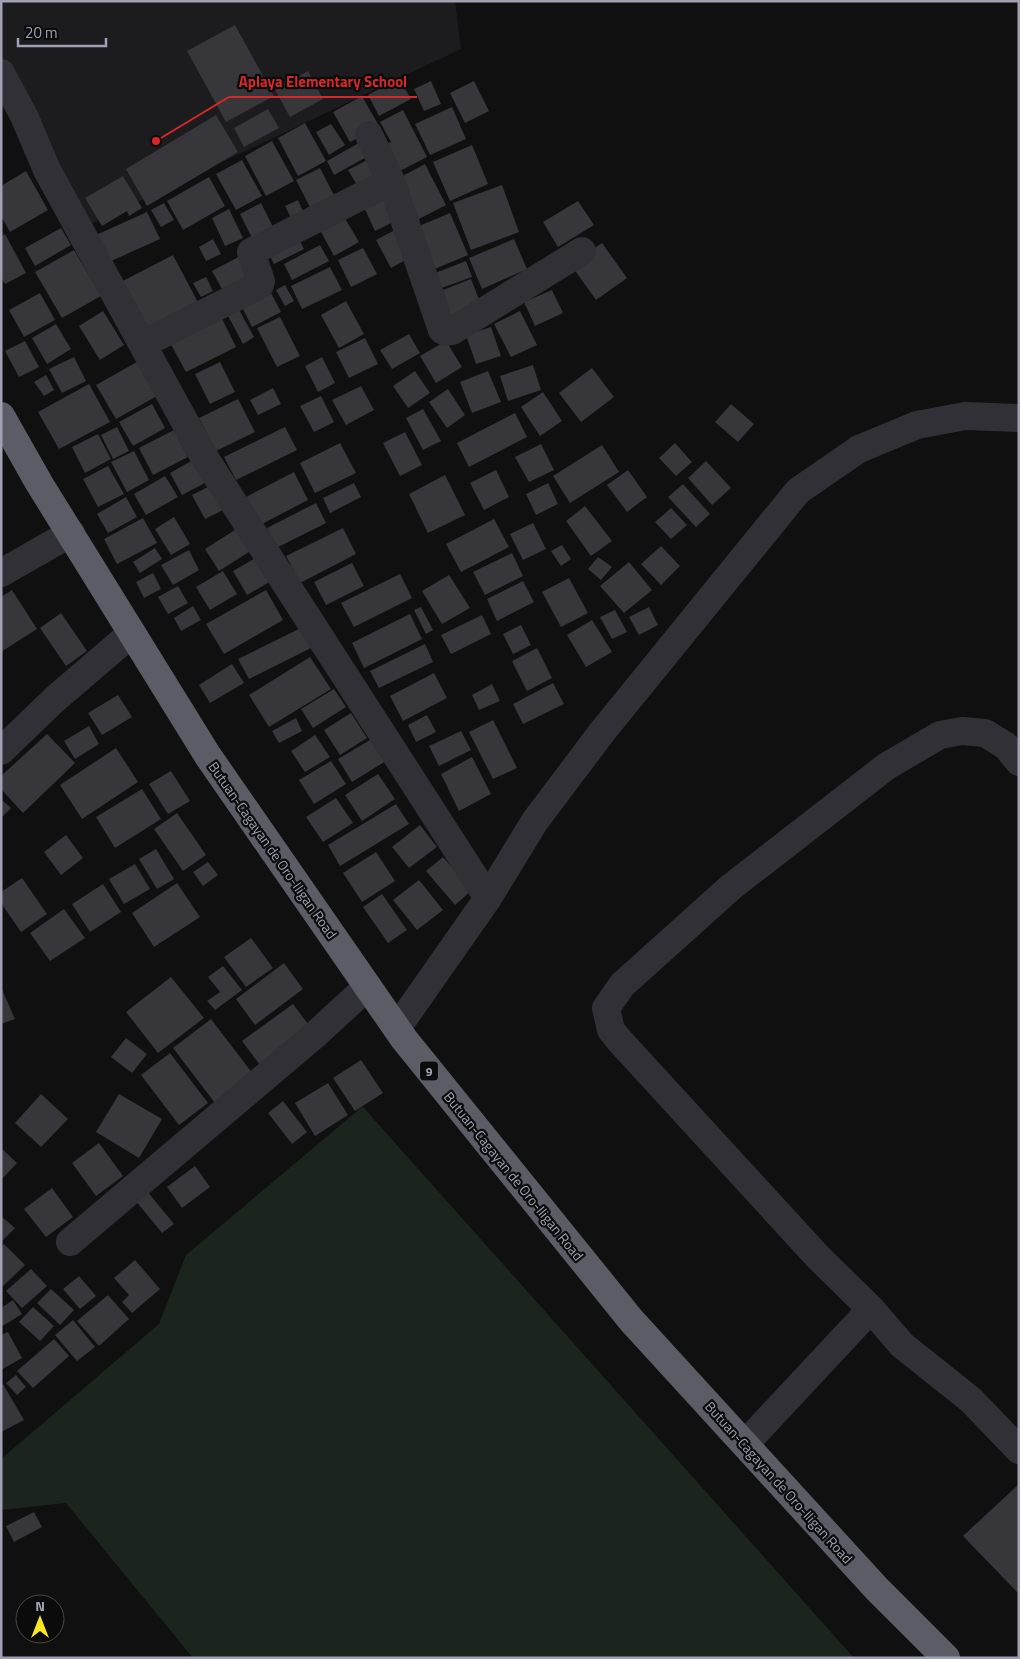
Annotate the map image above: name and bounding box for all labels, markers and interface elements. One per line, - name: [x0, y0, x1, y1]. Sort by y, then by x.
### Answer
- scale bar: [18, 15, 105, 47]
- text: 20 m: [25, 21, 58, 44]
- callout: Aplaya Elementary School: [229, 67, 417, 97]
- text: Aplaya Elementary School: [239, 70, 407, 93]
- street label: Butuan-Cagayan de Oro-Iligan Road: [204, 757, 342, 943]
- road number: 9: [420, 1062, 438, 1080]
- street label: Butuan-Cagayan de Oro-Iligan Road: [439, 1087, 589, 1265]
- street label: Butuan-Cagayan de Oro-Iligan Road: [700, 1396, 858, 1568]
- north arrow: [15, 1594, 65, 1644]
- text: N: [35, 1595, 45, 1616]

